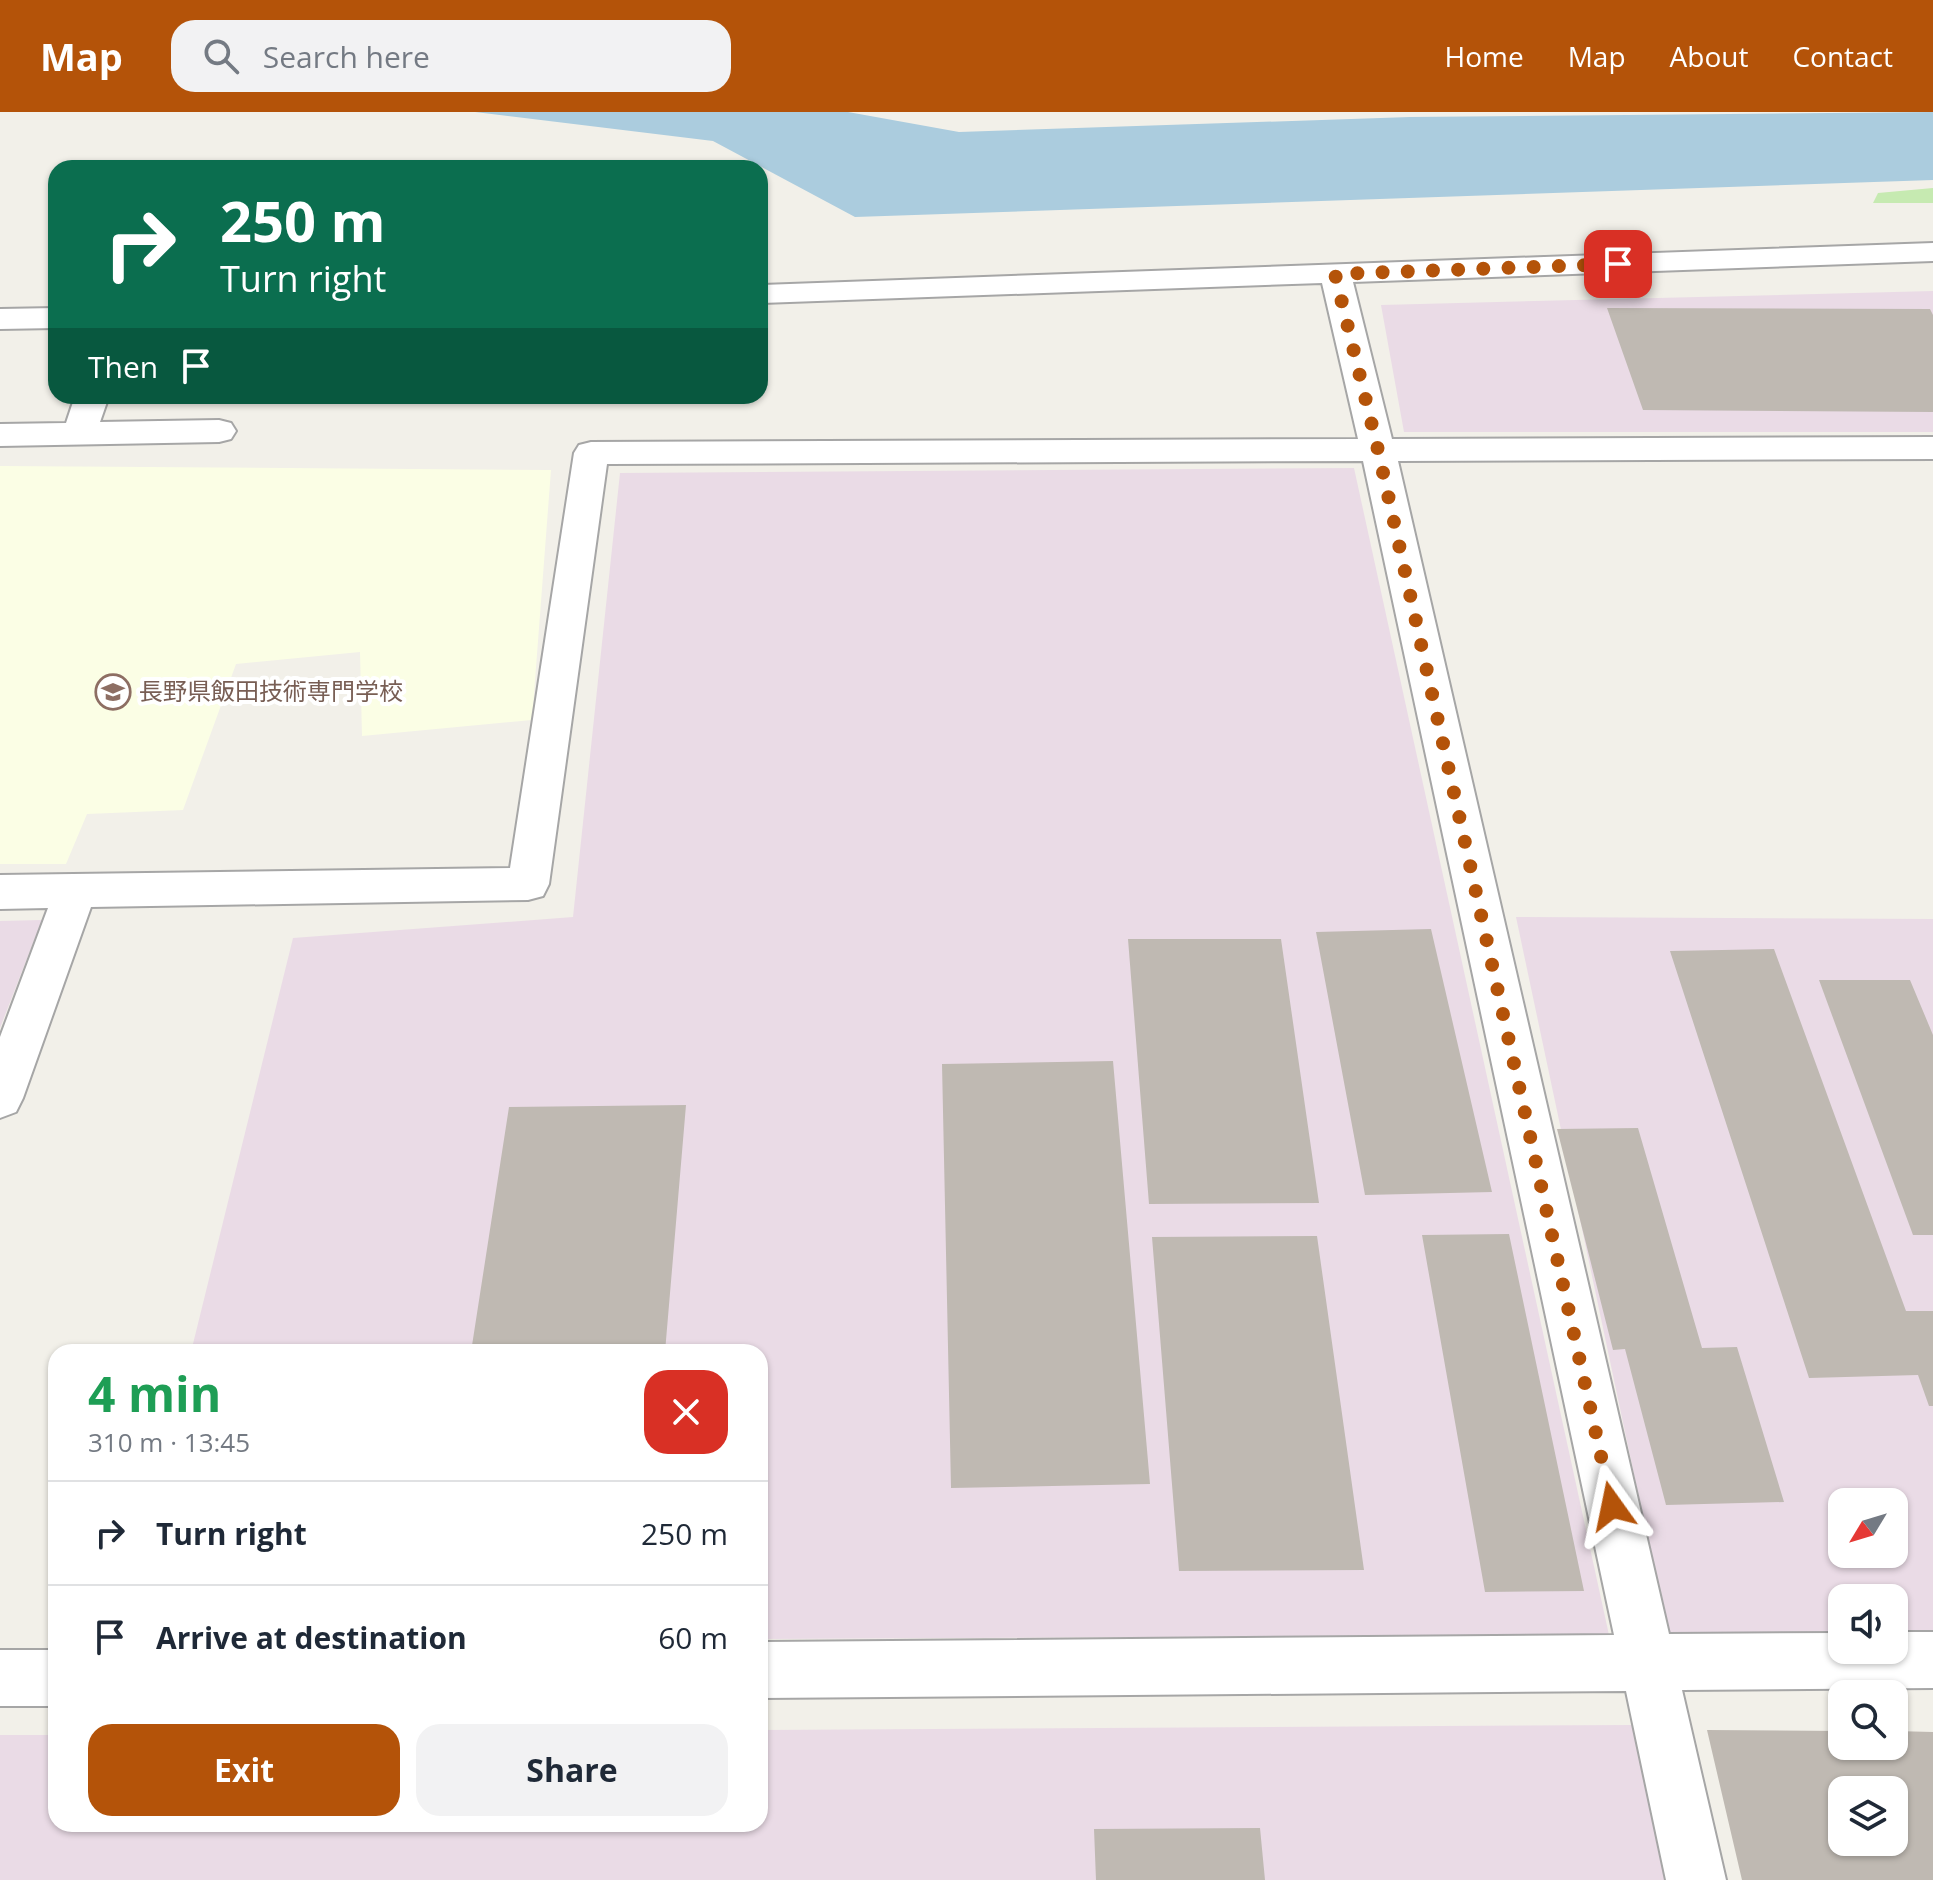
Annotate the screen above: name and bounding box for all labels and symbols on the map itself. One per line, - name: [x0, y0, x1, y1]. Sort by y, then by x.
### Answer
- pin: [1584, 230, 1652, 298]
- school or university icon: 長野県飯田技術専門学校: [94, 673, 132, 711]
- place label: 長野県飯田技術専門学校: [139, 674, 403, 707]
- position arrow: [1570, 1464, 1654, 1548]
- north arrow: [1828, 1488, 1908, 1568]

